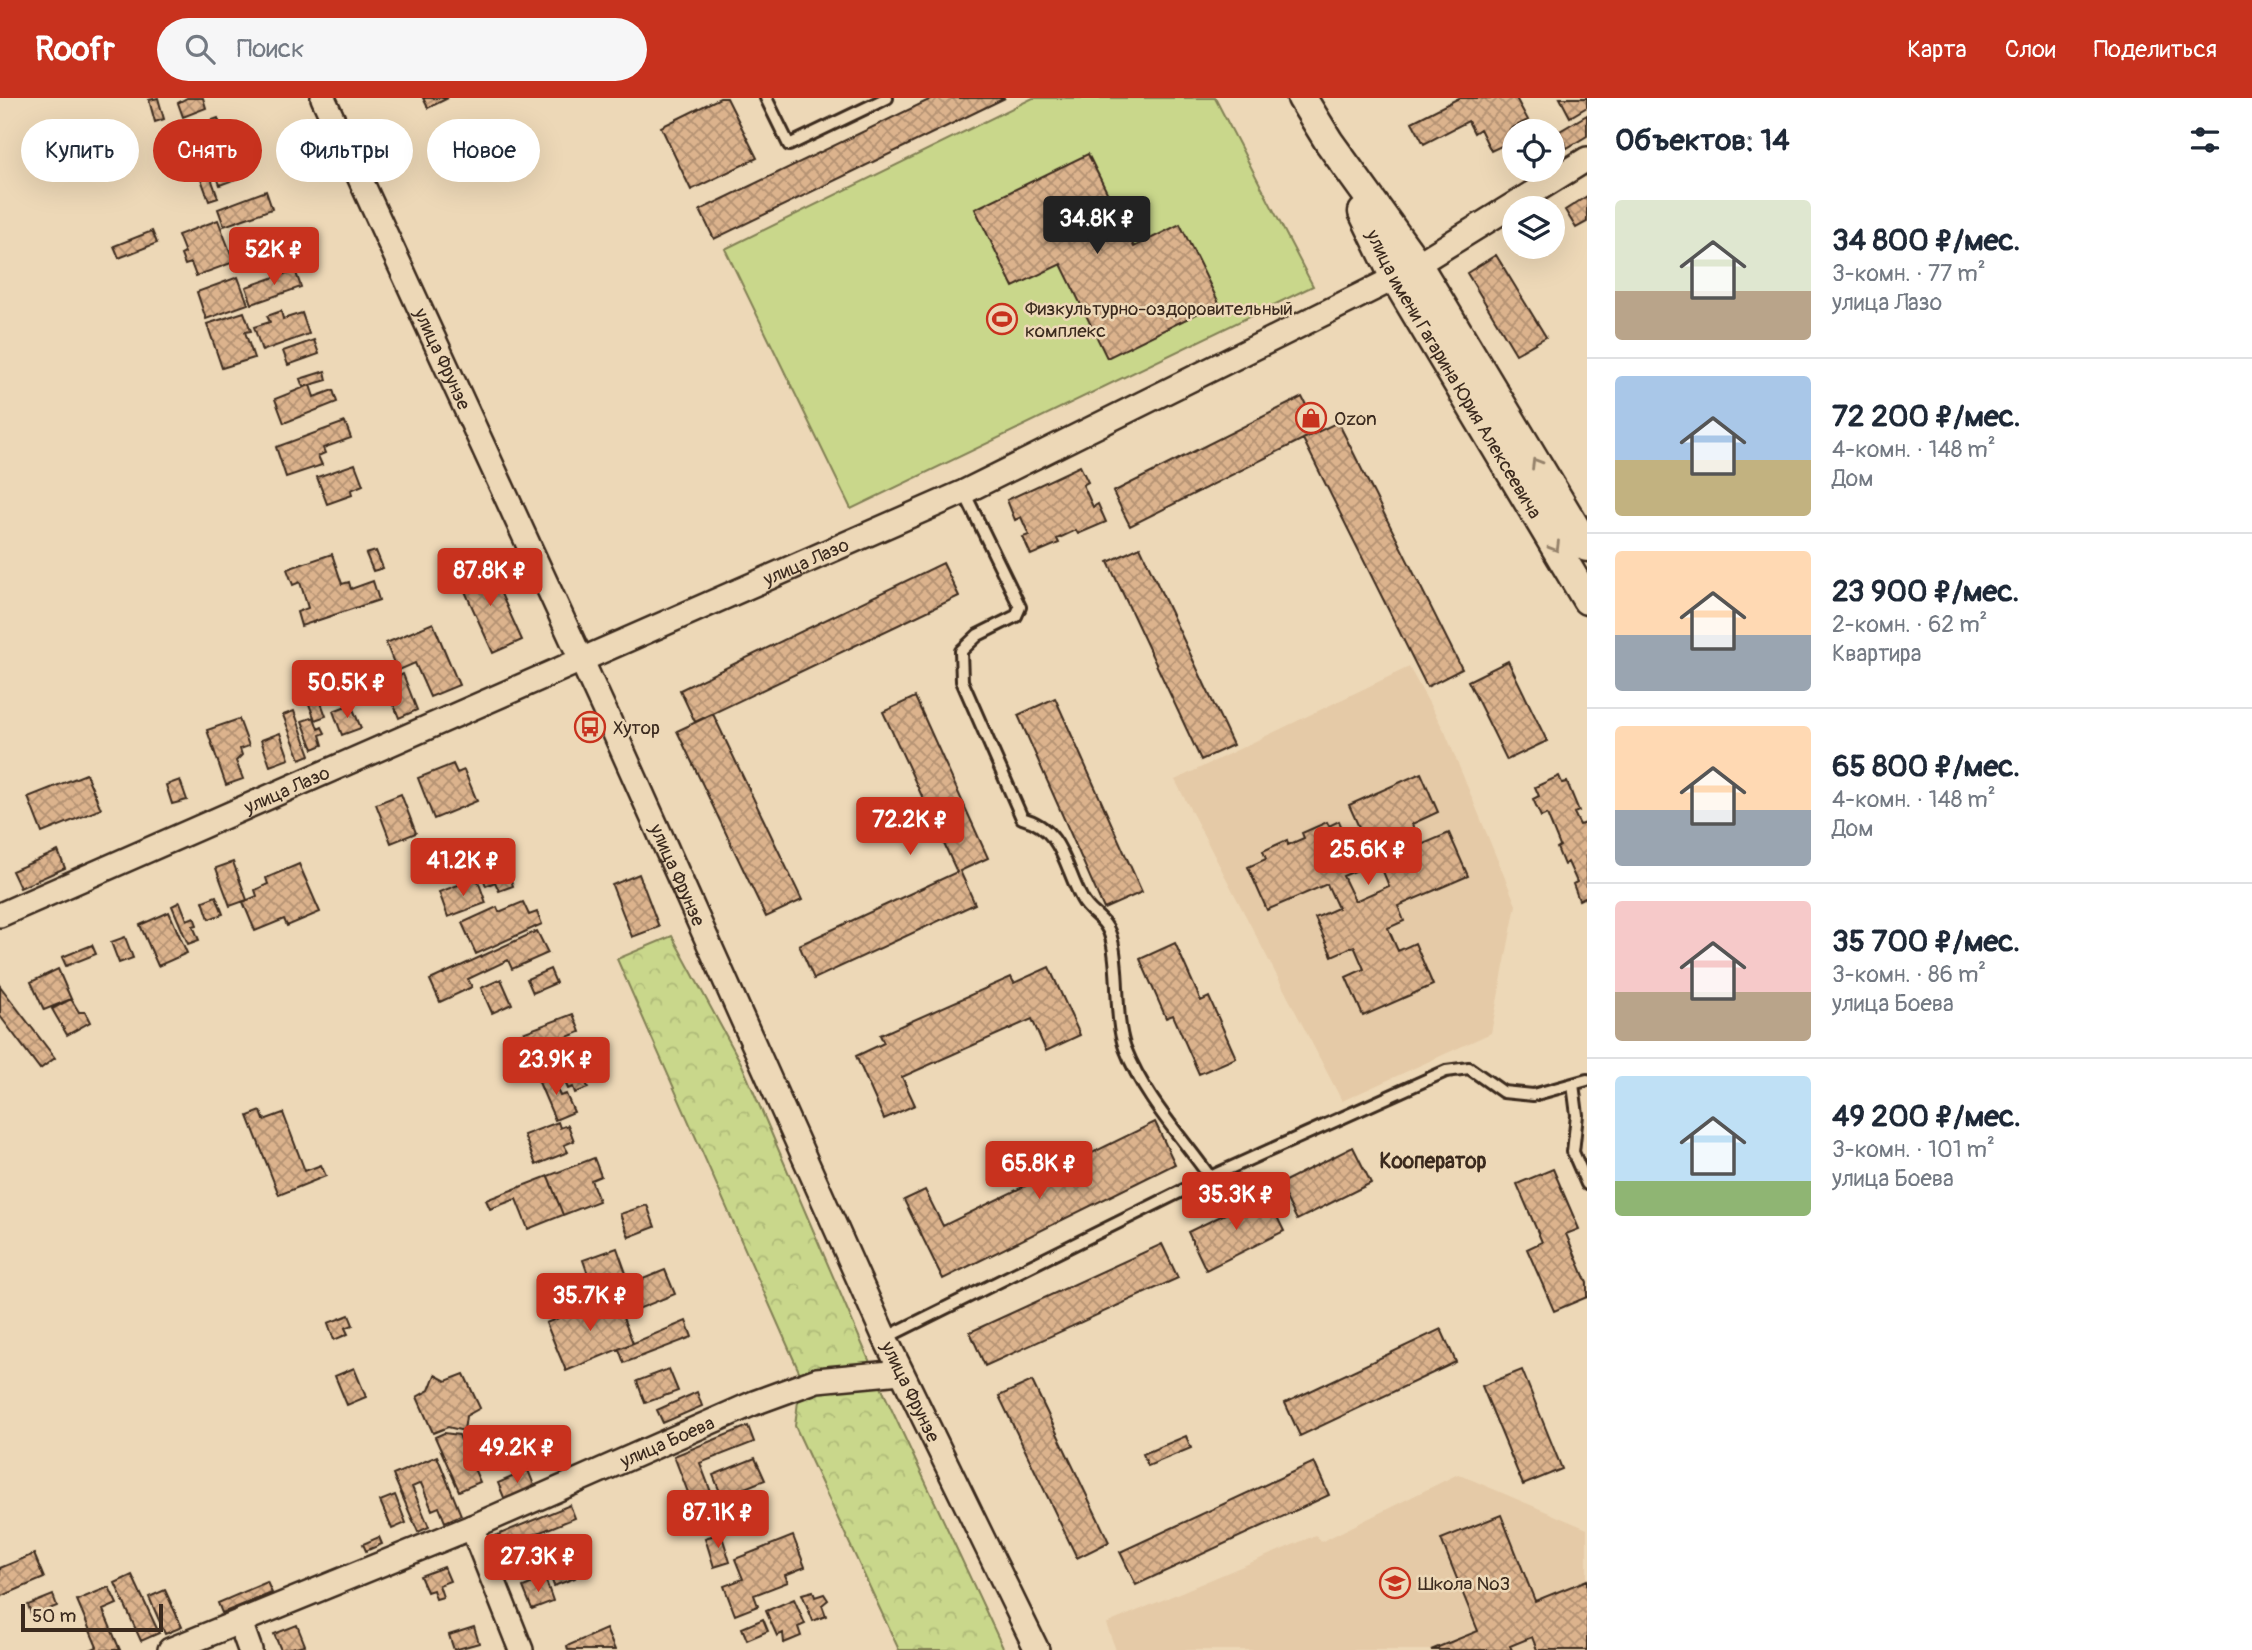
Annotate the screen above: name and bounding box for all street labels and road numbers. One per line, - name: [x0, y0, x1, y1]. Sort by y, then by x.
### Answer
- street label: улица имени Гагарина Юрия Алексеевича: [1360, 225, 1547, 523]
- street label: улица Фрунзе: [408, 304, 476, 414]
- street label: улица Лазо: [759, 533, 853, 592]
- street label: улица Лазо: [240, 761, 334, 820]
- street label: улица Фрунзе: [643, 819, 711, 930]
- street label: улица Фрунзе: [875, 1337, 945, 1447]
- street label: улица Боева: [615, 1411, 718, 1474]

